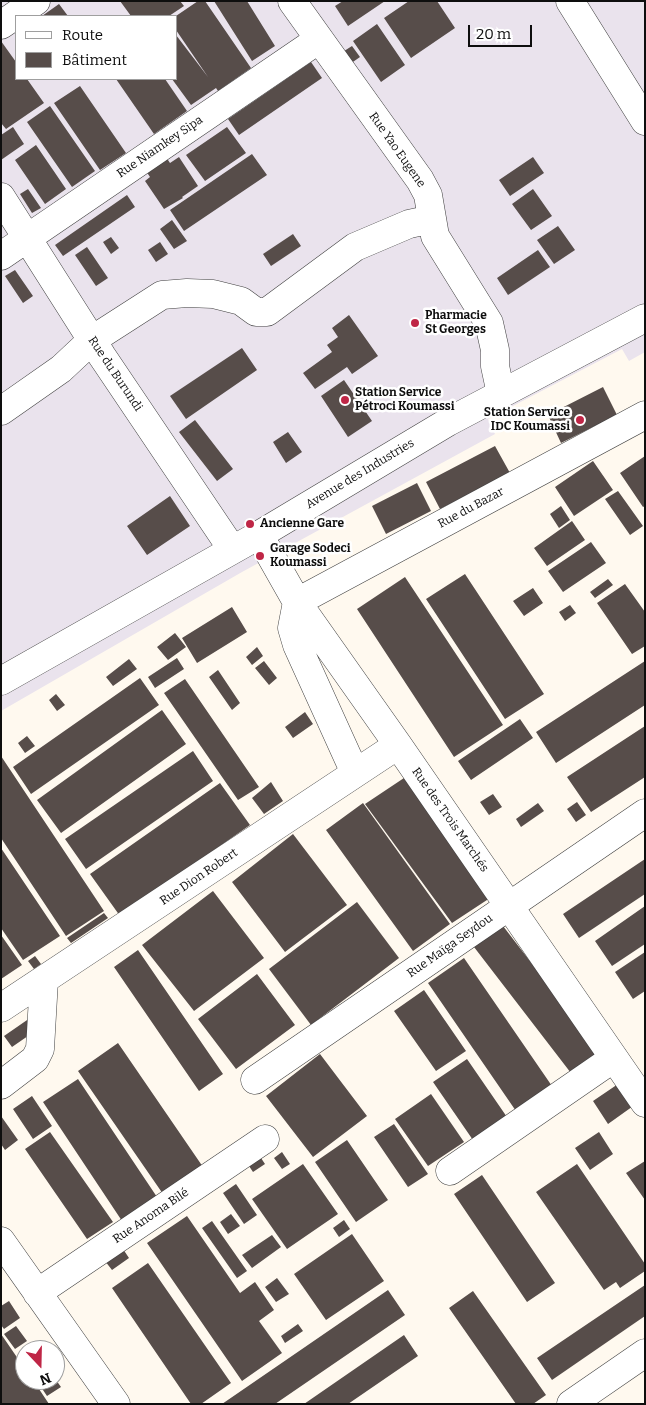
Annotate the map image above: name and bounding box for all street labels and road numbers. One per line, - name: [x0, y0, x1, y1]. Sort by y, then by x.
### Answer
- street label: Rue Yao Eugene: [366, 110, 428, 190]
- street label: Rue Niamkey Sipa: [114, 113, 206, 181]
- street label: Rue du Burundi: [85, 334, 145, 414]
- street label: Avenue des Industries: [303, 436, 417, 512]
- street label: Rue du Bazar: [436, 485, 506, 531]
- street label: Rue des Trois Marchés: [409, 765, 491, 875]
- street label: Rue Dion Robert: [157, 846, 241, 908]
- street label: Rue Maïga Seydou: [404, 911, 496, 981]
- street label: Rue Anoma Bilé: [110, 1185, 192, 1247]

